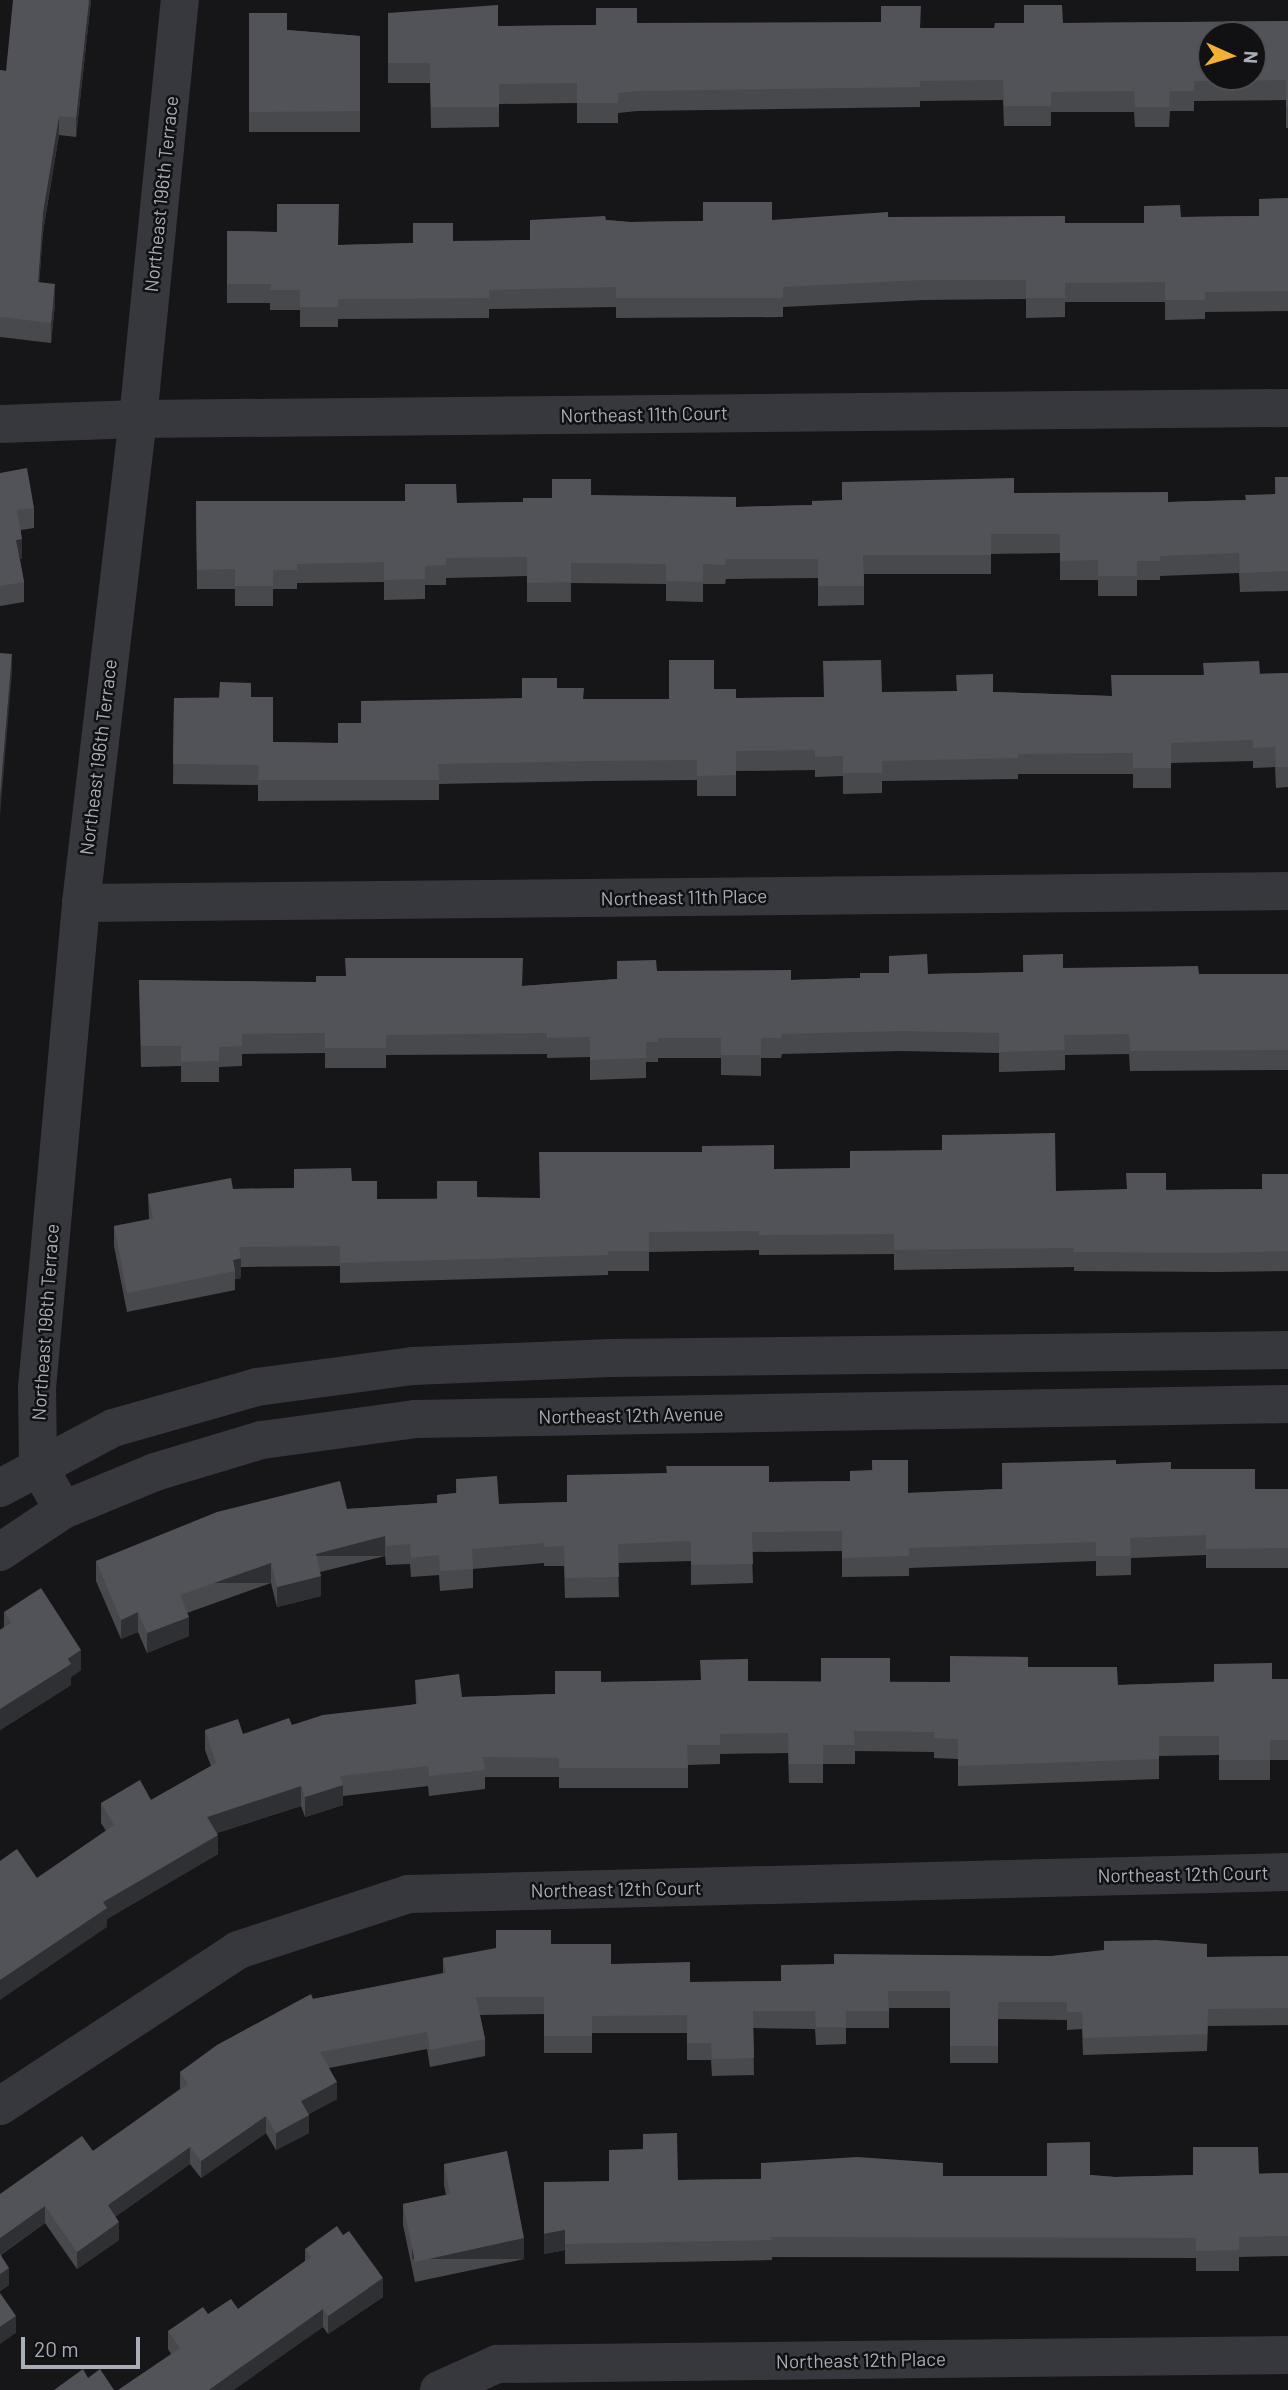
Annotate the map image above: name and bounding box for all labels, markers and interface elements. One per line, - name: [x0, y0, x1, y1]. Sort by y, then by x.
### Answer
- north arrow: [1197, 21, 1267, 91]
- text: N: [1240, 50, 1263, 64]
- street label: Northeast 196th Terrace: [139, 95, 183, 293]
- street label: Northeast 11th Court: [560, 401, 728, 427]
- street label: Northeast 196th Terrace: [75, 658, 121, 856]
- street label: Northeast 11th Place: [601, 884, 767, 910]
- street label: Northeast 196th Terrace: [27, 1223, 63, 1421]
- street label: Northeast 12th Avenue: [538, 1402, 724, 1428]
- street label: Northeast 12th Court: [1097, 1861, 1269, 1887]
- street label: Northeast 12th Court: [530, 1876, 702, 1902]
- scale bar: [24, 2324, 144, 2368]
- text: 20 m: [34, 2336, 79, 2361]
- street label: Northeast 12th Place: [776, 2347, 946, 2373]

